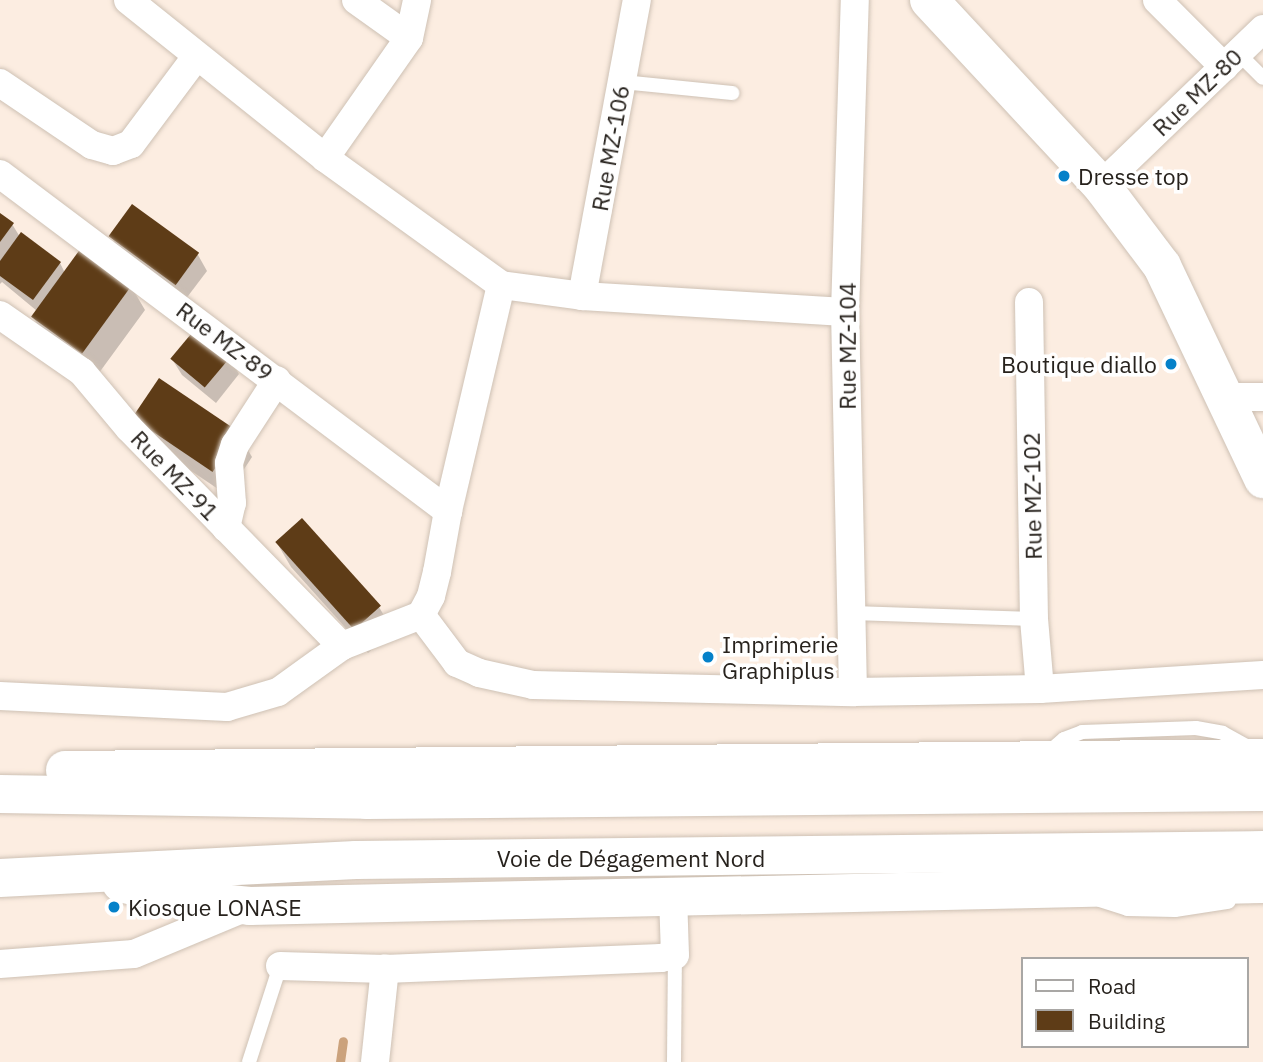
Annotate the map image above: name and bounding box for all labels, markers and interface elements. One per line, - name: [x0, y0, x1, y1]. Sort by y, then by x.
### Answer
- street label: Rue MZ-80: [1147, 43, 1247, 141]
- street label: Rue MZ-106: [585, 83, 635, 213]
- place label: Dresse top: [1078, 162, 1189, 190]
- marker: Dresse top: [1056, 168, 1072, 184]
- street label: Rue MZ-104: [833, 282, 861, 410]
- street label: Rue MZ-89: [171, 296, 279, 386]
- place label: Boutique diallo: [1001, 350, 1157, 378]
- marker: Boutique diallo: [1163, 356, 1179, 372]
- street label: Rue MZ-91: [126, 425, 224, 525]
- street label: Rue MZ-102: [1017, 432, 1047, 560]
- place label: Imprimerie Graphiplus: [722, 630, 838, 684]
- marker: Imprimerie Graphiplus: [700, 649, 716, 665]
- street label: Voie de Dégagement Nord: [497, 844, 765, 872]
- place label: Kiosque LONASE: [128, 893, 302, 921]
- marker: Kiosque LONASE: [106, 899, 122, 915]
- legend: [1021, 957, 1249, 1048]
- text: Road: [1088, 972, 1136, 1000]
- text: Building: [1088, 1007, 1165, 1035]

